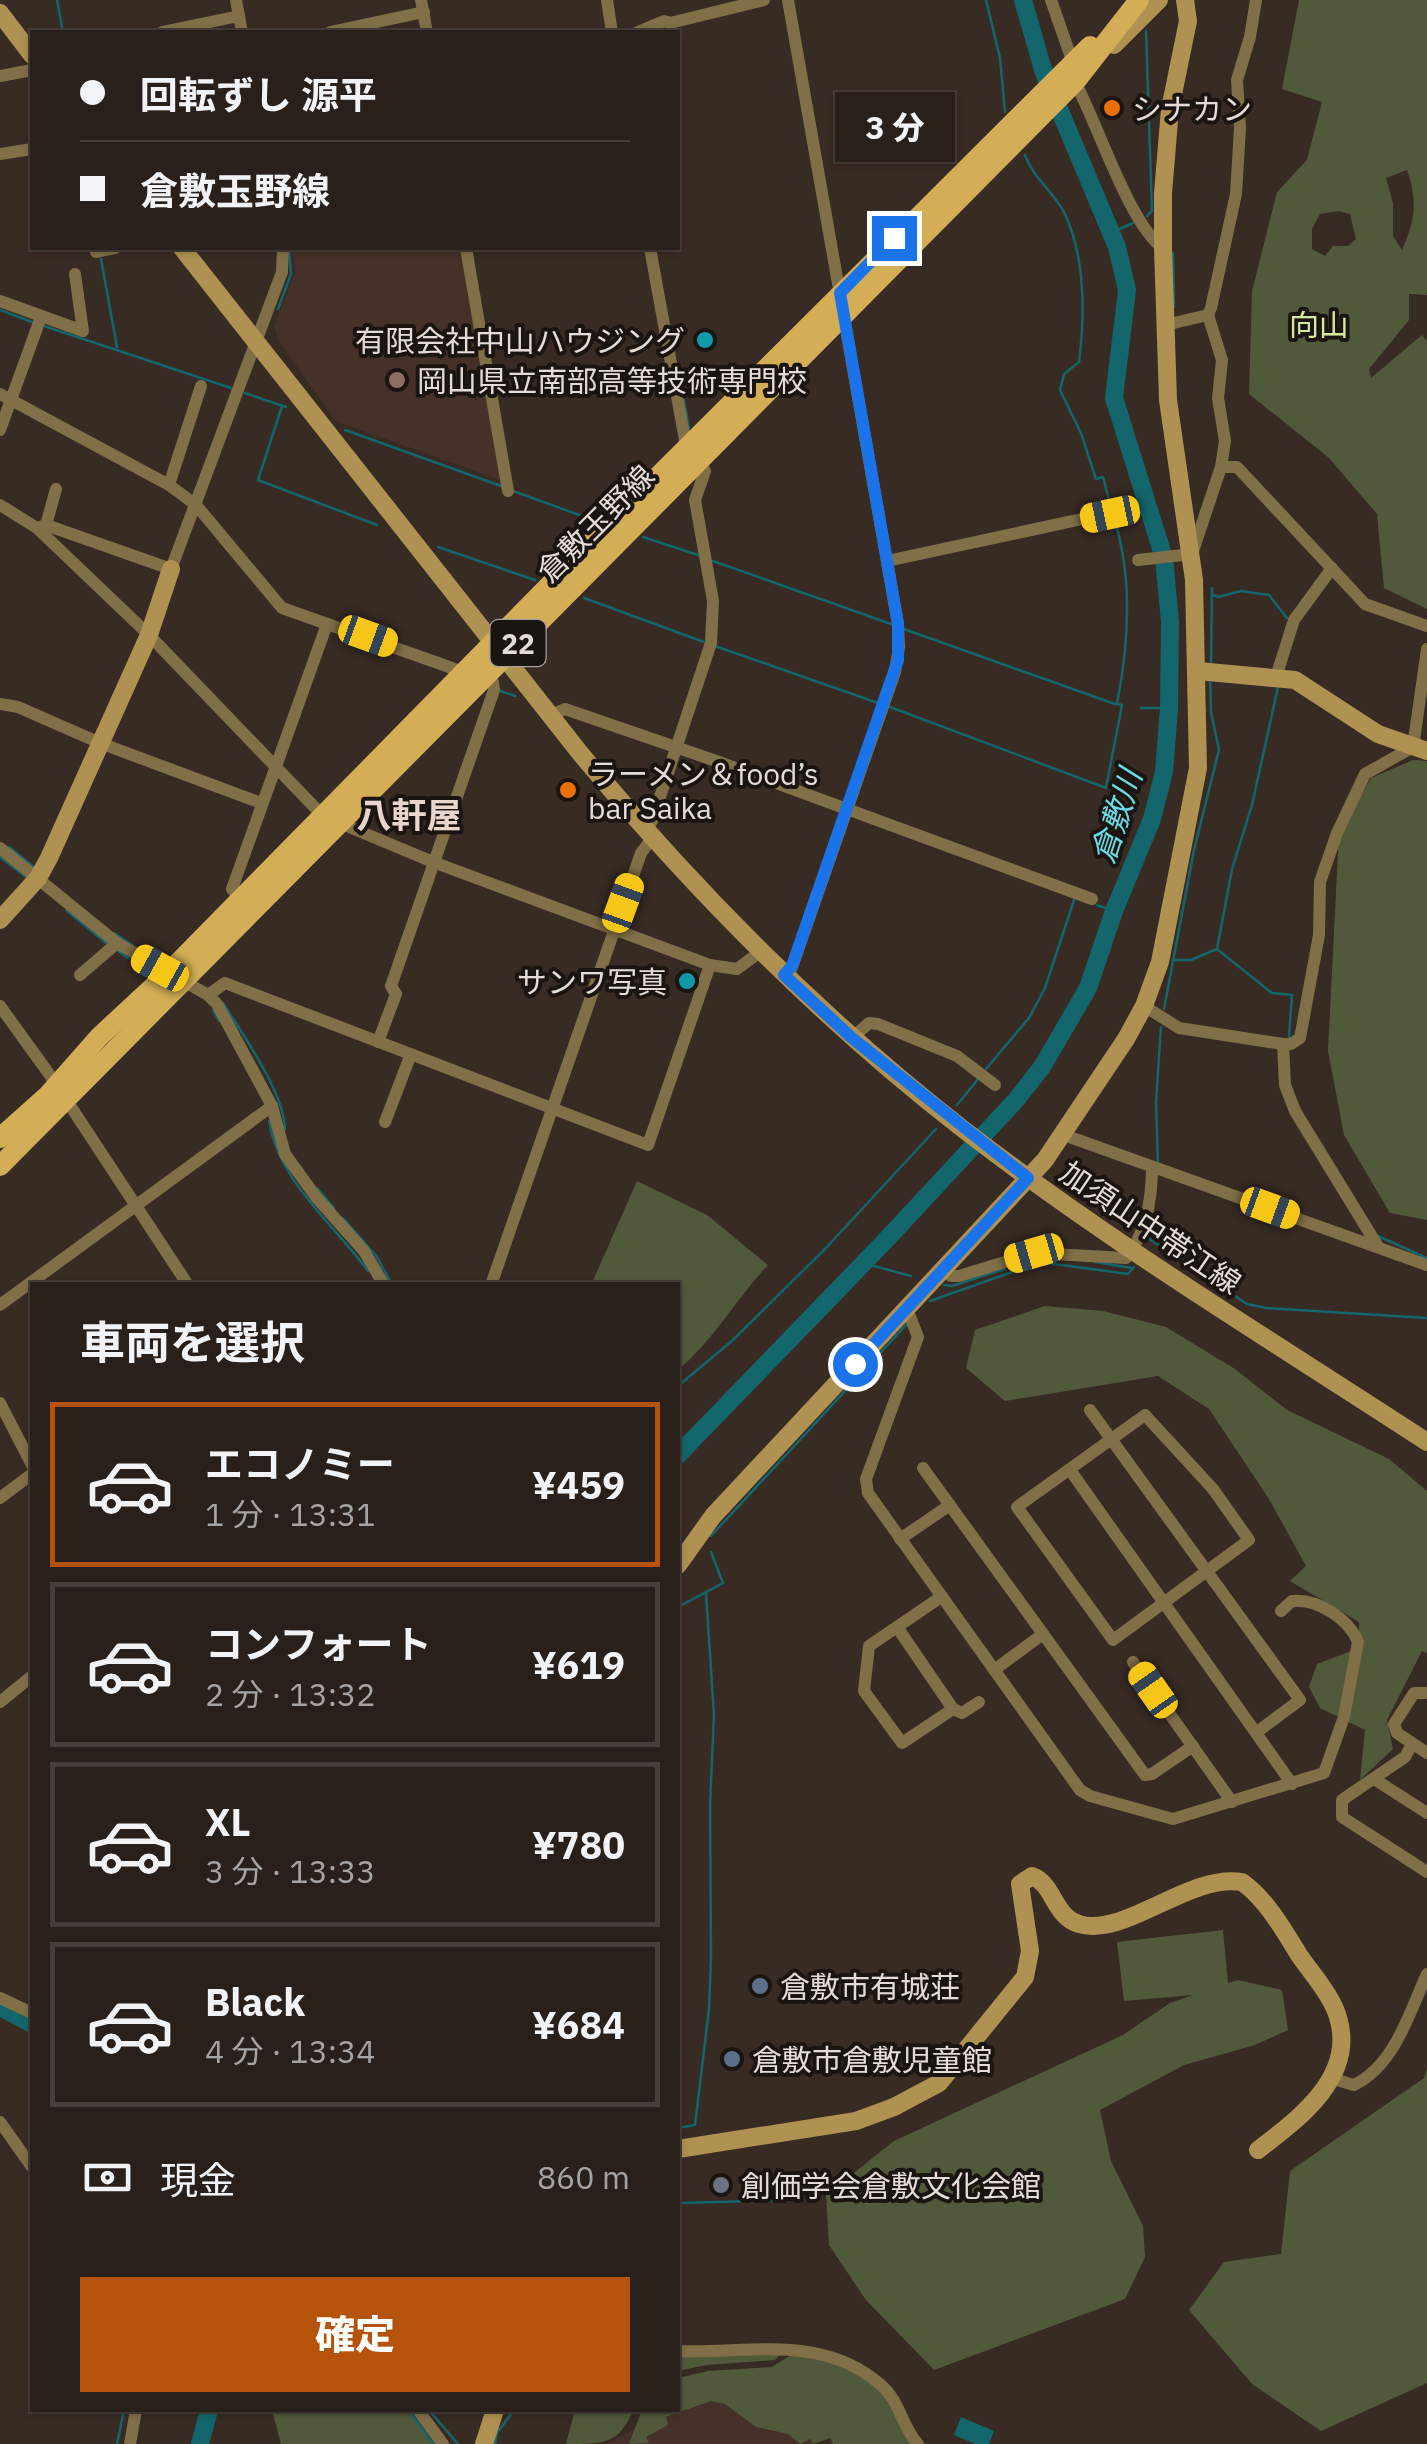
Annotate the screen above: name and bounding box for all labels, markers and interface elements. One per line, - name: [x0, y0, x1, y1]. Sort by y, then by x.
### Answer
- text: 回転ずし 源平: [140, 70, 377, 119]
- place label: シナカン: [1132, 89, 1252, 128]
- callout: 3 分: [834, 93, 954, 163]
- marker: シナカン: [1101, 97, 1123, 119]
- text: 3 分: [866, 106, 924, 148]
- text: 倉敷玉野線: [140, 166, 330, 215]
- route end: [872, 216, 917, 261]
- park label: 向山: [1289, 305, 1349, 344]
- place label: 有限会社中山ハウジング: [355, 321, 685, 360]
- marker: 有限会社中山ハウジング: [694, 329, 716, 351]
- place label: 岡山県立南部高等技術専門校: [417, 361, 807, 400]
- marker: 岡山県立南部高等技術専門校: [386, 369, 408, 391]
- street label: 倉敷玉野線: [528, 456, 662, 590]
- car: [1078, 493, 1142, 535]
- car: [335, 612, 401, 660]
- road number: 22: [490, 620, 546, 666]
- place label: ラーメン＆food’s bar Saika: [588, 754, 819, 827]
- water label: 倉敷川: [1081, 761, 1152, 868]
- marker: ラーメン＆food’s bar Saika: [557, 779, 579, 801]
- district label: 八軒屋: [356, 792, 462, 838]
- car: [599, 870, 647, 936]
- car: [126, 940, 194, 996]
- place label: サンワ写真: [517, 962, 667, 1001]
- marker: サンワ写真: [676, 970, 698, 992]
- street label: 加須山中帯江線: [1053, 1152, 1249, 1302]
- car: [1237, 1184, 1303, 1232]
- car: [1001, 1230, 1067, 1276]
- text: 車両を選択: [80, 1313, 305, 1371]
- route start: [833, 1342, 878, 1387]
- text: エコノミー: [205, 1439, 395, 1488]
- icon: car: [85, 1440, 175, 1530]
- text: ¥459: [532, 1460, 625, 1509]
- text: 1 分 · 13:31: [205, 1493, 375, 1535]
- text: コンフォート: [205, 1619, 432, 1668]
- icon: car: [85, 1620, 175, 1710]
- text: ¥619: [532, 1640, 625, 1689]
- car: [1124, 1657, 1182, 1723]
- text: 2 分 · 13:32: [205, 1673, 375, 1715]
- text: XL: [205, 1797, 251, 1846]
- icon: car: [85, 1800, 175, 1890]
- text: ¥780: [532, 1820, 625, 1869]
- text: 3 分 · 13:33: [205, 1850, 375, 1892]
- place label: 倉敷市有城荘: [780, 1967, 960, 2006]
- marker: 倉敷市有城荘: [749, 1975, 771, 1997]
- text: Black: [205, 1977, 305, 2026]
- icon: car: [85, 1980, 175, 2070]
- text: ¥684: [532, 2000, 625, 2049]
- text: 4 分 · 13:34: [205, 2030, 375, 2072]
- place label: 倉敷市倉敷児童館: [752, 2040, 992, 2079]
- marker: 倉敷市倉敷児童館: [721, 2048, 743, 2070]
- icon: cash: [80, 2150, 135, 2205]
- text: 現金: [160, 2155, 236, 2204]
- text: 860 m: [537, 2156, 630, 2198]
- place label: 創価学会倉敷文化会館: [741, 2166, 1041, 2205]
- marker: 創価学会倉敷文化会館: [710, 2174, 732, 2196]
- button: 確定: [80, 2277, 630, 2392]

